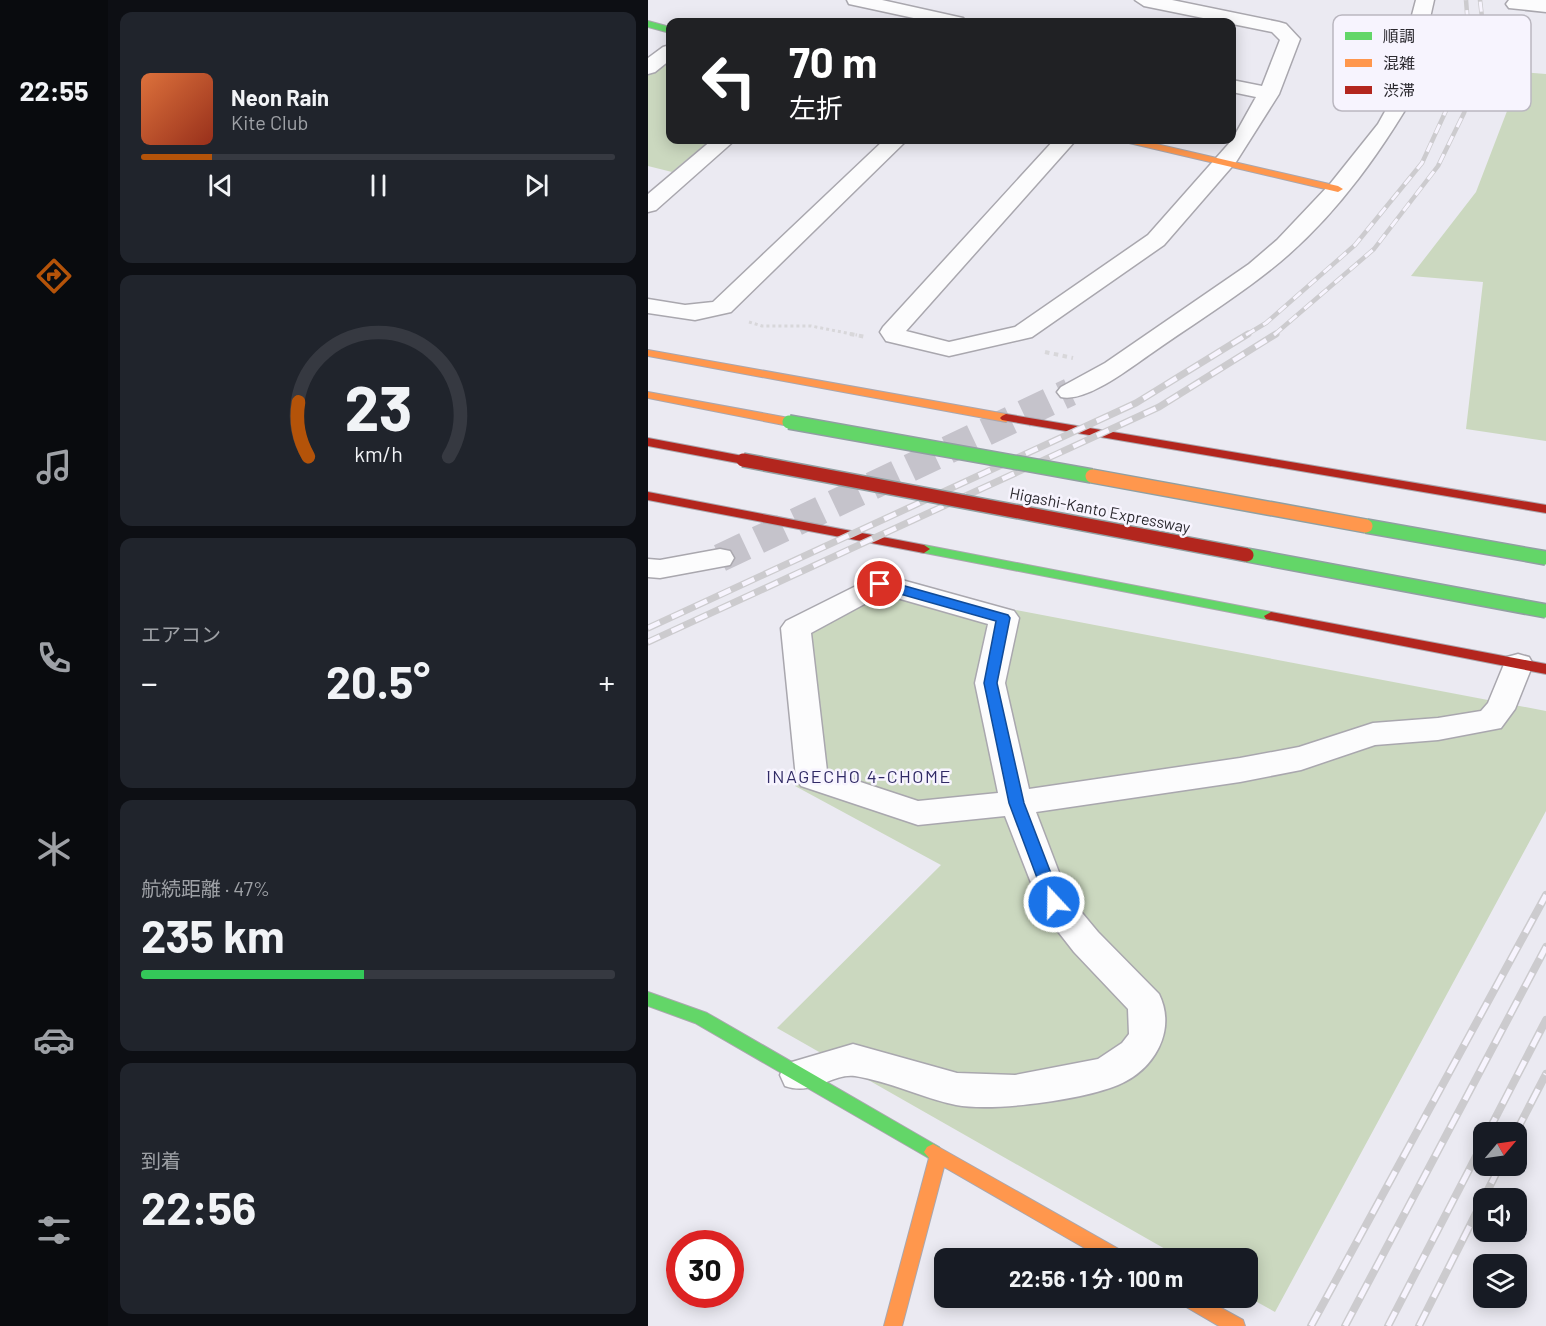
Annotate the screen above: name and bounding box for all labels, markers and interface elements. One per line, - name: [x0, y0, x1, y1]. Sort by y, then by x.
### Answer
- legend: [1333, 15, 1531, 111]
- text: 順調: [1383, 26, 1415, 45]
- text: 70 m: [789, 36, 877, 86]
- icon: left: [690, 42, 768, 120]
- text: 混雑: [1383, 53, 1415, 72]
- text: 22:55: [19, 74, 89, 106]
- text: 渋滞: [1383, 80, 1415, 99]
- text: Neon Rain: [231, 84, 329, 110]
- text: 左折: [789, 91, 843, 123]
- text: Kite Club: [231, 110, 308, 134]
- icon: previous: [204, 169, 237, 202]
- icon: pause: [362, 169, 395, 202]
- icon: next: [520, 169, 553, 202]
- icon: directions: [33, 255, 75, 297]
- text: 23: [344, 369, 412, 443]
- text: km/h: [354, 442, 402, 467]
- icon: music: [33, 446, 75, 488]
- street label: Higashi-Kanto Expressway: [1008, 483, 1193, 536]
- pin: [854, 558, 905, 609]
- icon: arrive: [863, 567, 896, 600]
- text: エアコン: [141, 622, 221, 646]
- icon: phone: [33, 637, 75, 679]
- text: 20.5°: [326, 654, 430, 708]
- text: −: [141, 662, 158, 702]
- text: +: [599, 662, 615, 702]
- district label: INAGECHO 4-CHOME: [766, 765, 952, 787]
- icon: climate: [33, 828, 75, 870]
- position arrow: [1022, 870, 1086, 934]
- text: 航続距離 · 47%: [141, 876, 270, 900]
- text: 235 km: [141, 908, 285, 962]
- icon: car: [33, 1019, 75, 1061]
- north arrow: [1473, 1122, 1527, 1176]
- map controls: [1473, 1122, 1527, 1308]
- text: 到着: [141, 1148, 181, 1172]
- text: 22:56: [141, 1180, 256, 1234]
- button: sound: [1473, 1188, 1527, 1242]
- icon: filters: [33, 1209, 75, 1251]
- speed limit sign: 30: [666, 1230, 744, 1308]
- button: layers: [1473, 1254, 1527, 1308]
- text: 22:56 · 1 分 · 100 m: [1009, 1265, 1183, 1291]

